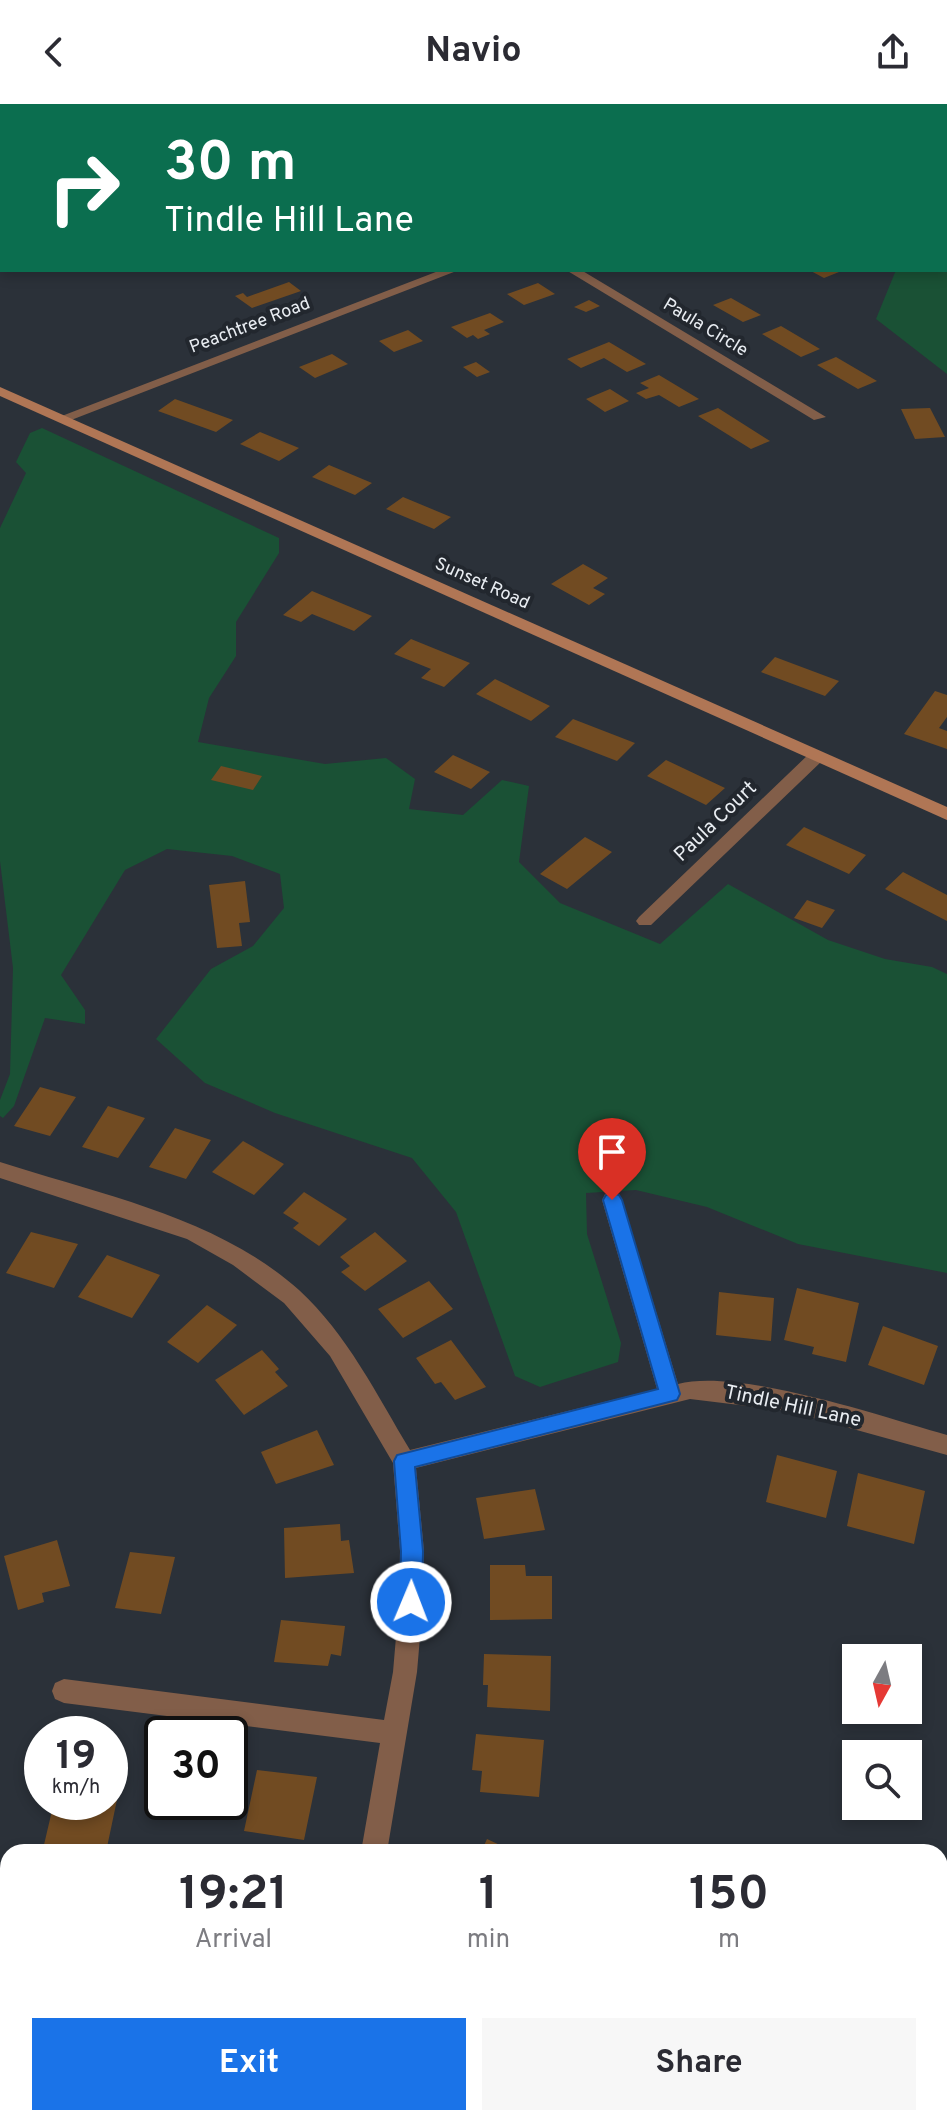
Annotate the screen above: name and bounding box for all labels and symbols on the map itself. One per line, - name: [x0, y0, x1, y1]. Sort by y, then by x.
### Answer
- street label: Peachtree Road: [186, 292, 314, 360]
- street label: Paula Circle: [658, 294, 752, 362]
- street label: Sunset Road: [431, 553, 533, 615]
- street label: Paula Court: [669, 776, 763, 868]
- pin: [578, 1118, 646, 1200]
- street label: Tindle Hill Lane: [722, 1380, 864, 1434]
- position arrow: [369, 1560, 453, 1644]
- north arrow: [842, 1644, 922, 1724]
- speed limit sign: 30: [144, 1716, 248, 1820]

